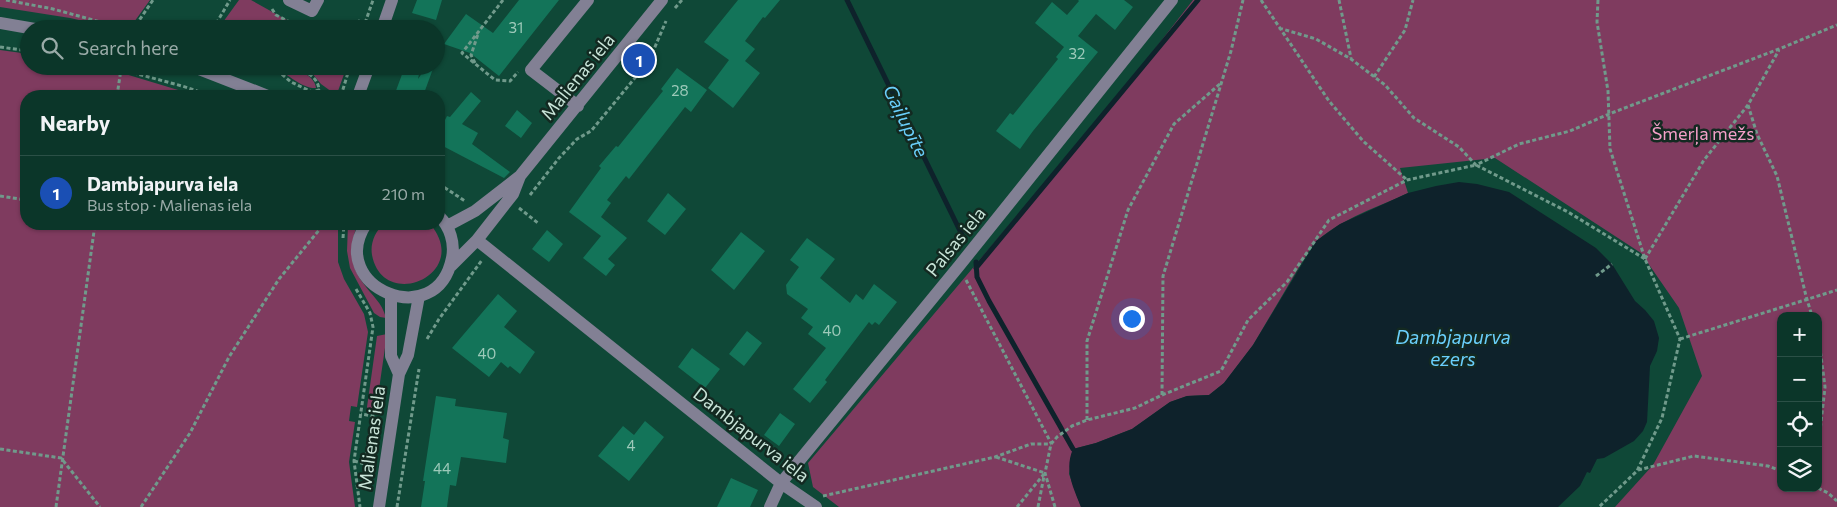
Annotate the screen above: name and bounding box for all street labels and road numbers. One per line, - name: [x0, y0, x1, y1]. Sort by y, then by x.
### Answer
- street label: Malienas iela: [536, 29, 619, 124]
- street label: Palsas iela: [921, 202, 990, 280]
- street label: Dambjapurva iela: [689, 382, 814, 486]
- street label: Malienas iela: [353, 385, 389, 491]

